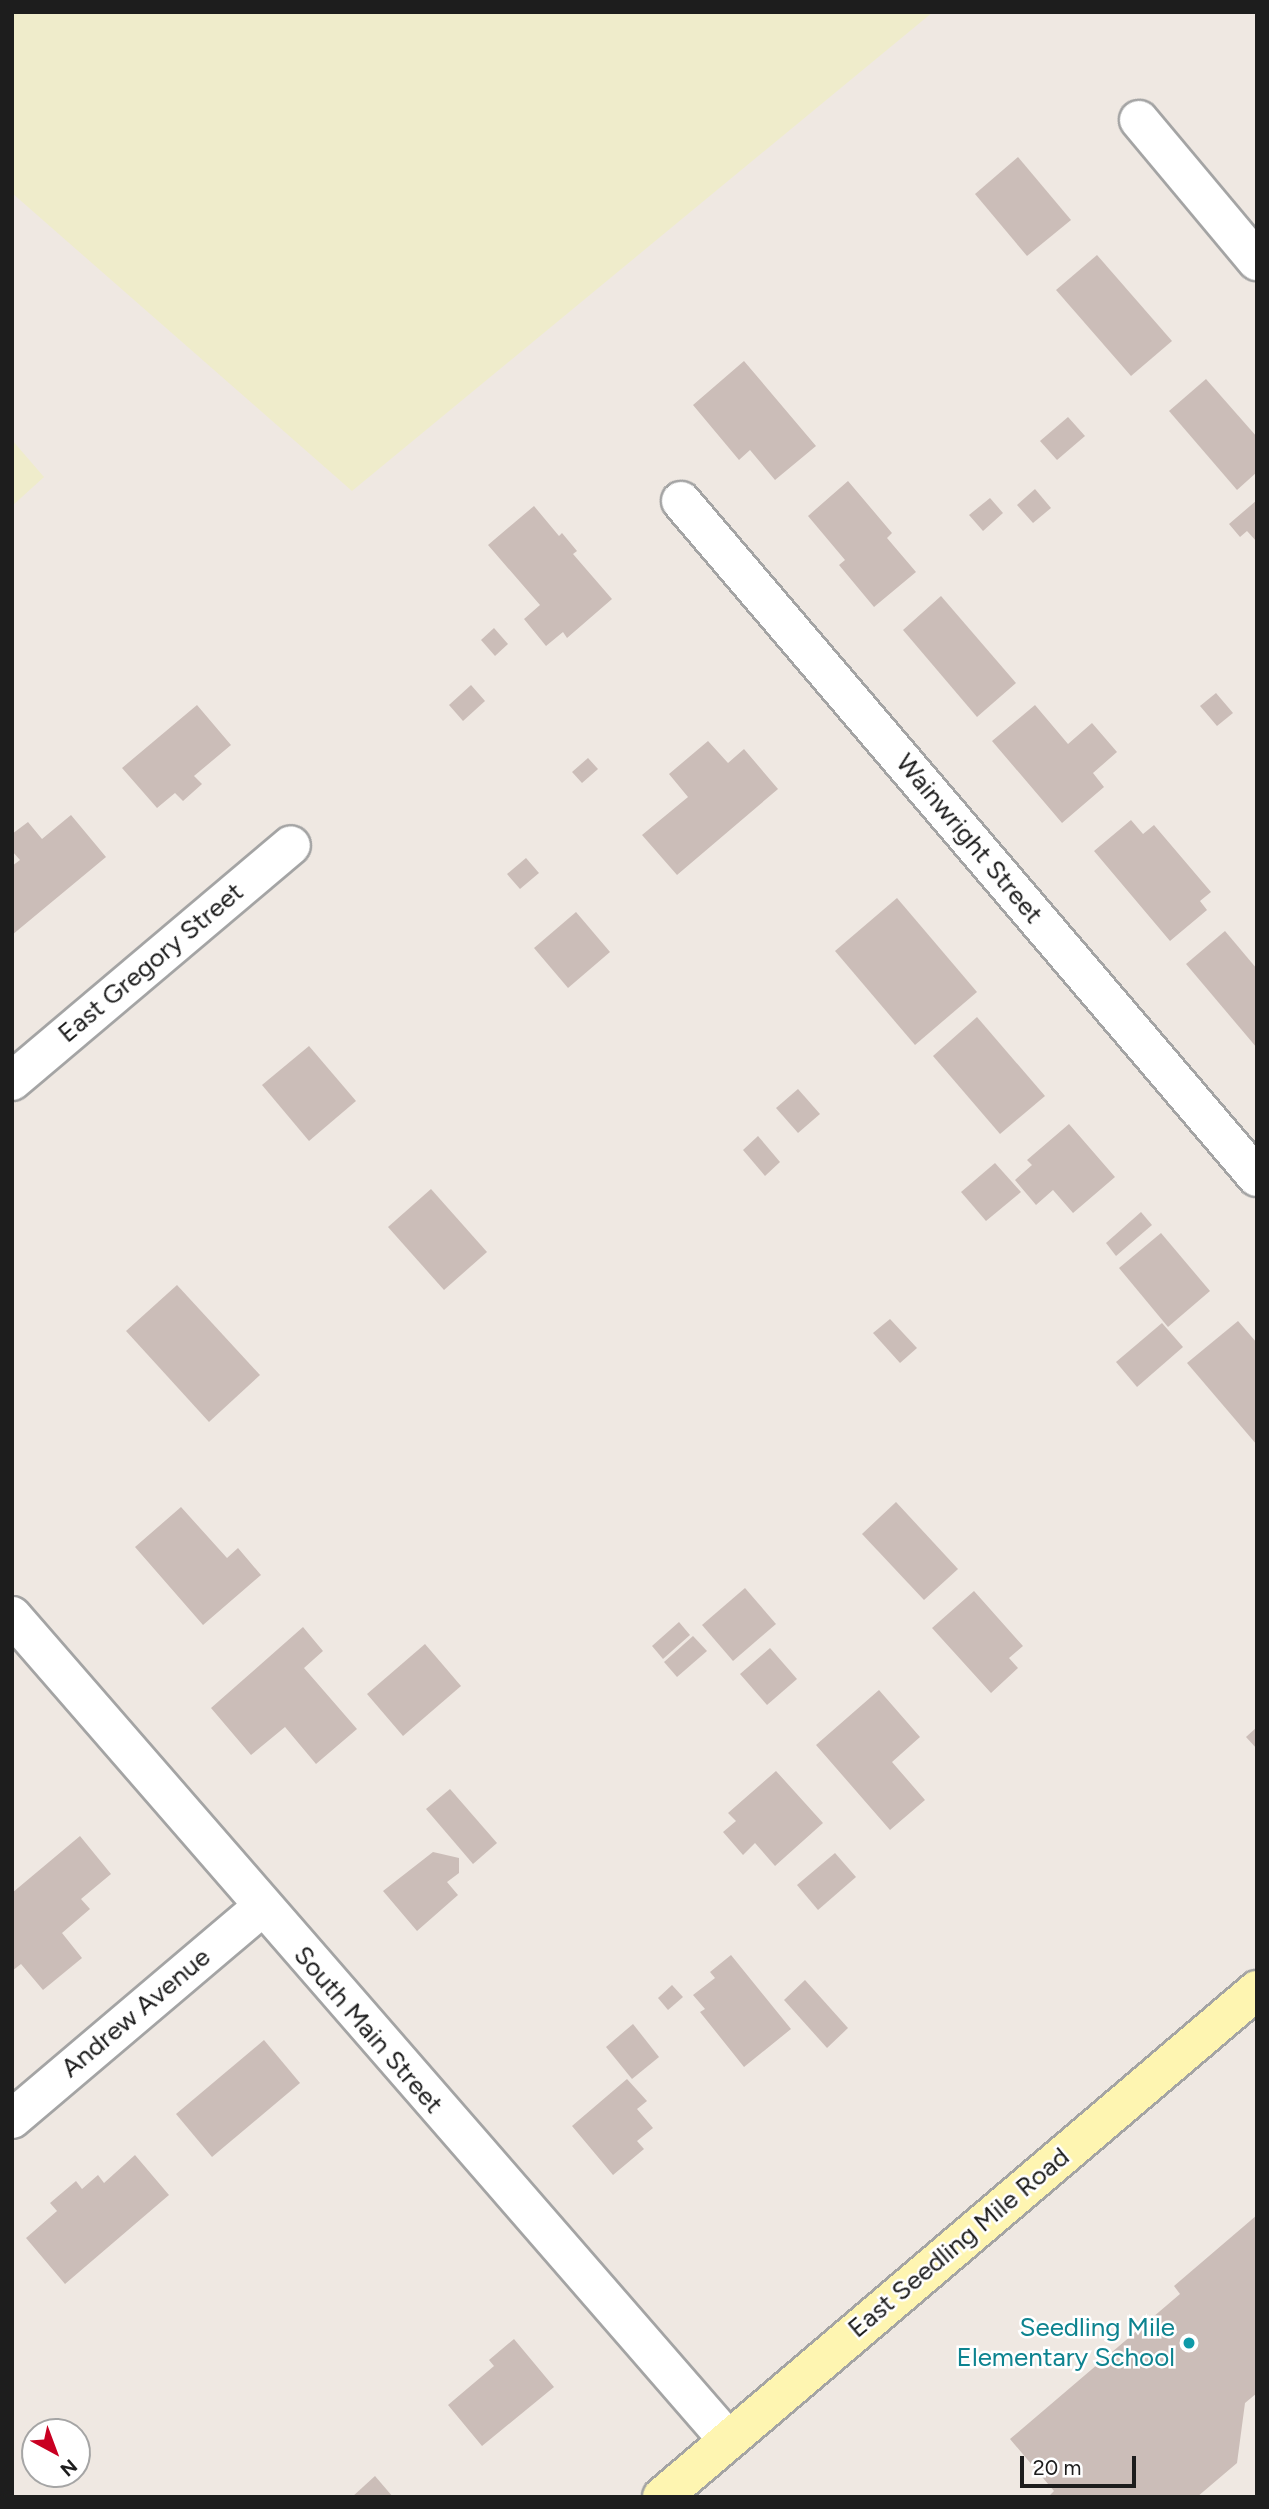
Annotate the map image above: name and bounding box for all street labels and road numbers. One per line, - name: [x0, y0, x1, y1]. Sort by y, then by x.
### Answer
- street label: Wainwright Street: [889, 748, 1049, 930]
- street label: East Gregory Street: [52, 877, 250, 1049]
- street label: South Main Street: [287, 1940, 449, 2120]
- street label: Andrew Avenue: [55, 1942, 217, 2084]
- street label: East Seedling Mile Road: [842, 2141, 1076, 2345]

